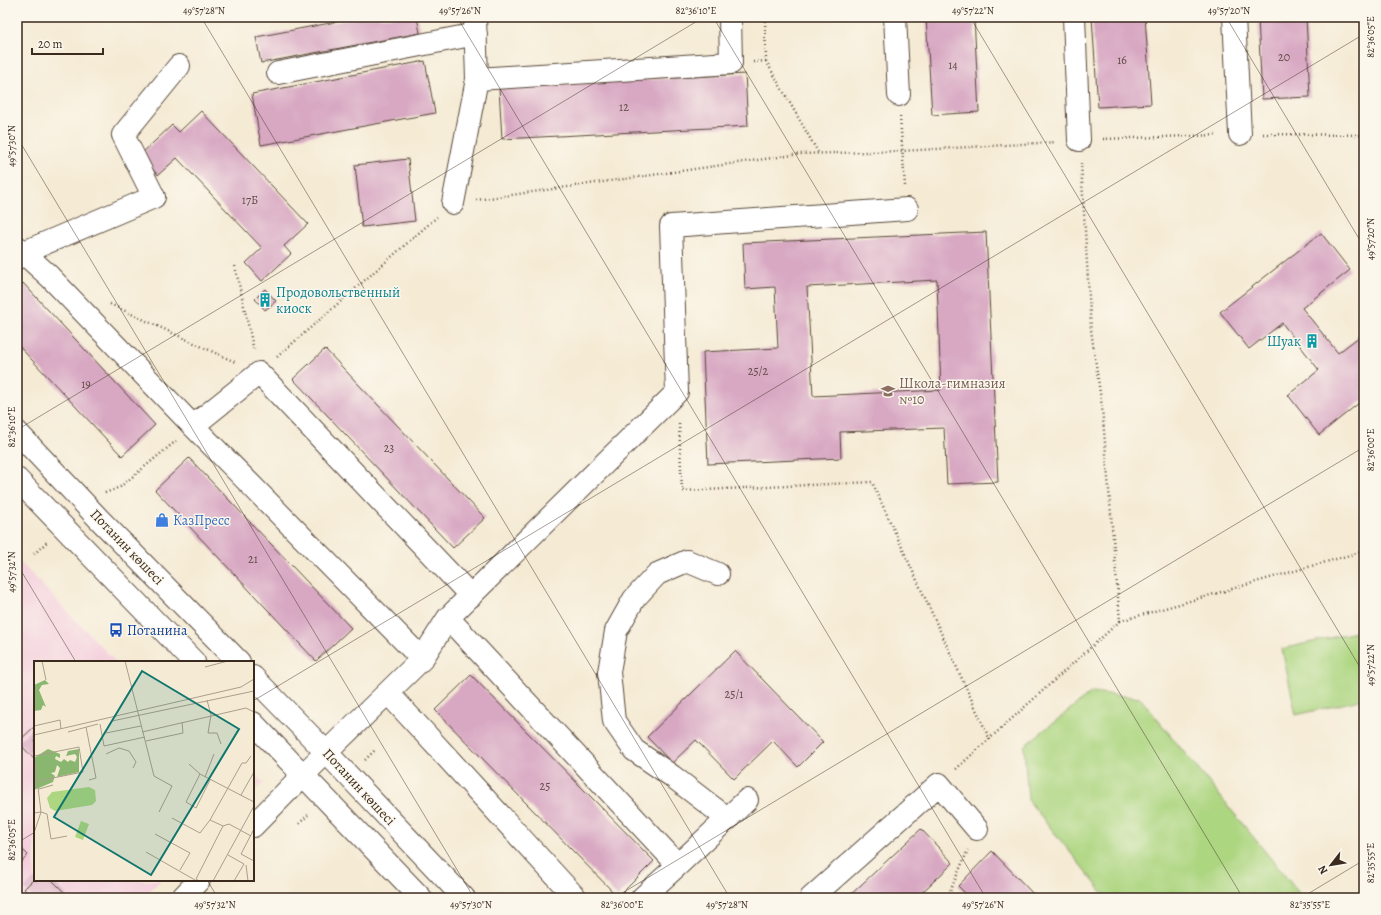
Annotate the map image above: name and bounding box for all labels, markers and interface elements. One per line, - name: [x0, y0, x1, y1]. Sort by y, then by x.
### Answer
- text: 49°57'28"N: [183, 4, 225, 17]
- text: 49°57'26"N: [439, 4, 481, 17]
- text: 82°36'10"E: [676, 4, 716, 17]
- text: 49°57'22"N: [952, 4, 994, 17]
- text: 49°57'20"N: [1208, 4, 1250, 17]
- text: 82°36'05"E: [1364, 16, 1377, 58]
- scale bar: [32, 30, 103, 56]
- text: 20 m: [38, 36, 62, 52]
- house number: 20: [1278, 49, 1290, 65]
- house number: 16: [1117, 52, 1127, 68]
- house number: 14: [948, 57, 958, 73]
- house number: 12: [619, 99, 629, 115]
- text: 49°57'30"N: [5, 125, 18, 167]
- house number: 17Б: [242, 192, 258, 208]
- text: 49°57'20"N: [1364, 218, 1377, 260]
- place label: Продовольственный киоск: [276, 283, 400, 318]
- building icon: Продовольственный киоск: [257, 292, 273, 308]
- place label: Шуак: [1267, 332, 1301, 351]
- building icon: Шуак: [1304, 333, 1320, 349]
- house number: 25/2: [748, 363, 769, 379]
- place label: Школа-гимназия №10: [899, 374, 1006, 409]
- house number: 19: [81, 376, 91, 392]
- school or university icon: Школа-гимназия №10: [880, 383, 896, 399]
- text: 82°36'10"E: [5, 407, 18, 447]
- text: 82°36'00"E: [1364, 429, 1377, 471]
- house number: 23: [384, 440, 394, 456]
- street label: Потанин көшесі: [86, 505, 168, 589]
- place label: КазПресс: [173, 511, 230, 530]
- shop icon: КазПресс: [154, 512, 170, 528]
- text: 49°57'32"N: [5, 551, 18, 593]
- house number: 21: [248, 551, 258, 567]
- place label: Потанина: [127, 621, 188, 640]
- bus stop icon: Потанина: [108, 622, 124, 638]
- text: 49°57'22"N: [1364, 644, 1377, 686]
- inset map: [34, 661, 254, 881]
- house number: 25/1: [725, 686, 743, 702]
- street label: Потанин көшесі: [318, 744, 400, 830]
- house number: 25: [540, 778, 550, 794]
- text: 82°36'05"E: [5, 819, 18, 861]
- text: 82°35'55"E: [1364, 843, 1377, 883]
- north arrow: [1311, 845, 1351, 885]
- text: N: [1314, 863, 1331, 877]
- text: 49°57'32"N: [194, 898, 236, 911]
- text: 49°57'30"N: [450, 898, 492, 911]
- text: 82°36'00"E: [601, 898, 643, 911]
- text: 49°57'28"N: [706, 898, 748, 911]
- text: 49°57'26"N: [962, 898, 1004, 911]
- text: 82°35'55"E: [1290, 898, 1330, 911]

